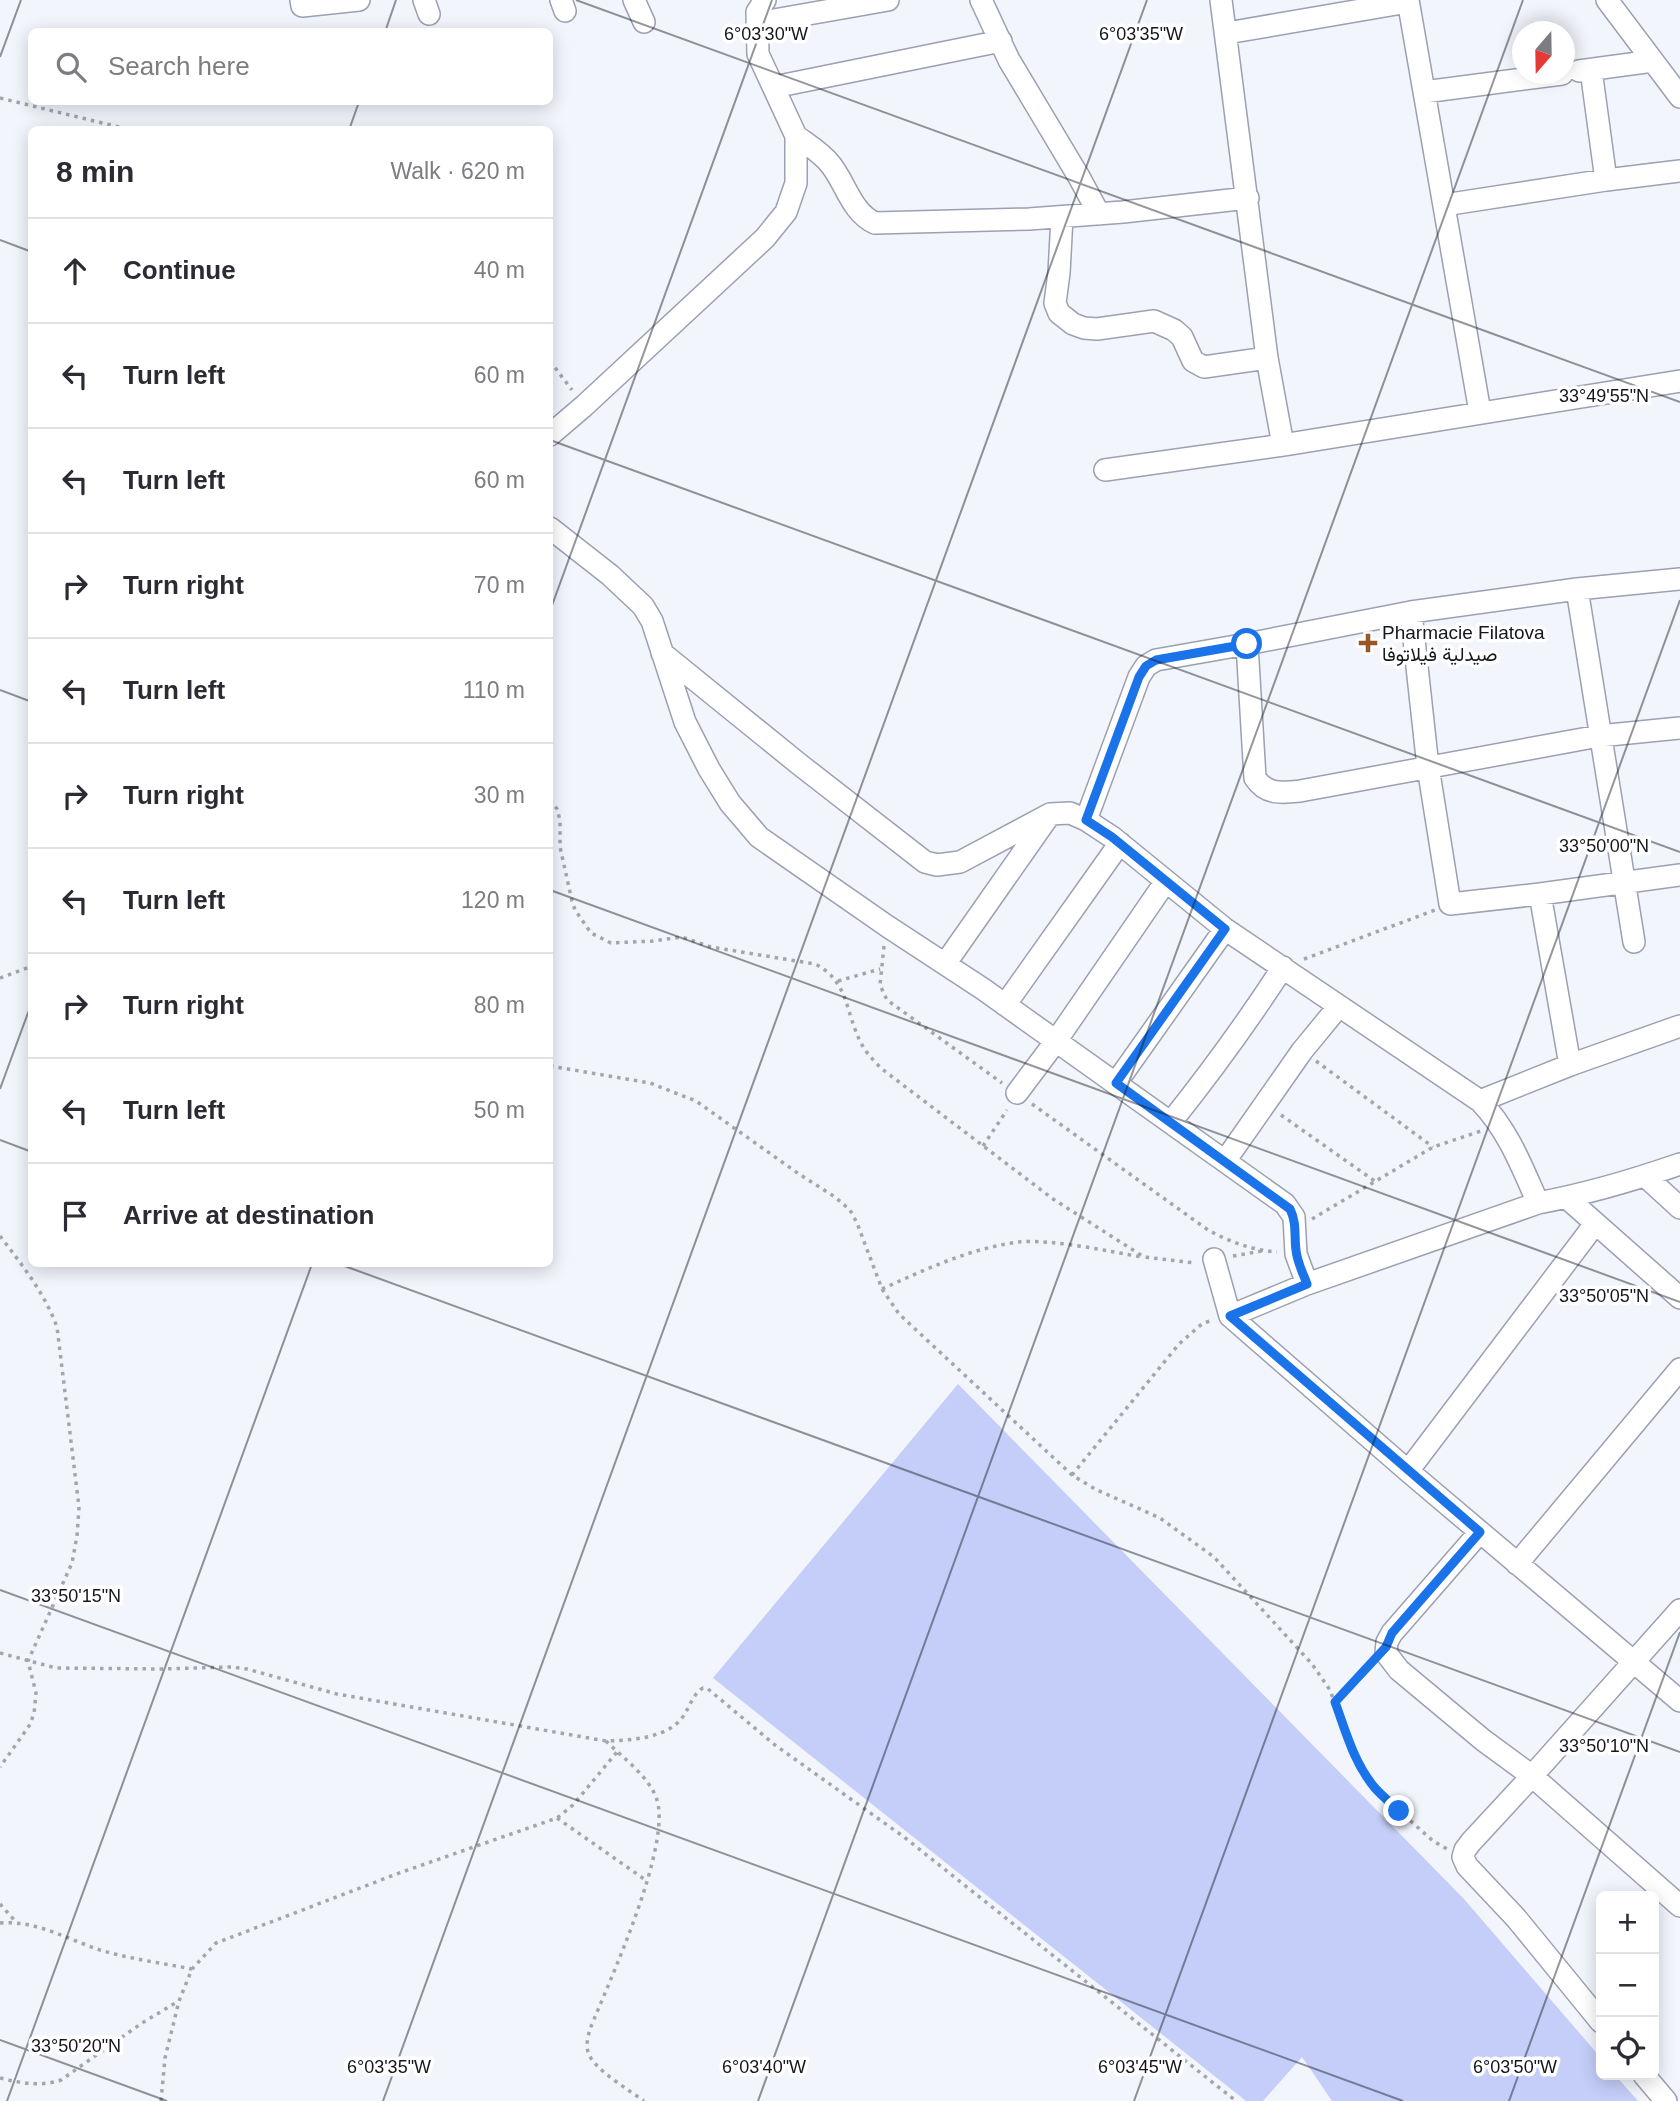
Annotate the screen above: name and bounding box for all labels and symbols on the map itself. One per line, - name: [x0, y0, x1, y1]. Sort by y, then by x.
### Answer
- north arrow: [1512, 21, 1575, 84]
- text: 6°03'30"W: [724, 24, 808, 44]
- text: 6°03'35"W: [1099, 24, 1183, 44]
- text: 33°49'55"N: [1559, 386, 1649, 406]
- place label: Pharmacie Filatova صيدلية فيلاتوفا: [1382, 622, 1545, 666]
- route start: [1231, 628, 1262, 659]
- marker: Pharmacie Filatova صيدلية فيلاتوفا: [1360, 635, 1376, 651]
- text: 33°50'00"N: [1559, 836, 1649, 856]
- text: 33°50'05"N: [1559, 1286, 1649, 1306]
- text: 33°50'15"N: [31, 1586, 121, 1606]
- text: 33°50'10"N: [1559, 1736, 1649, 1756]
- route end: [1383, 1795, 1414, 1826]
- text: 33°50'20"N: [31, 2036, 121, 2056]
- text: 6°03'35"W: [347, 2057, 431, 2077]
- text: 6°03'40"W: [722, 2057, 806, 2077]
- text: 6°03'45"W: [1098, 2057, 1182, 2077]
- text: 6°03'50"W: [1473, 2057, 1557, 2077]

